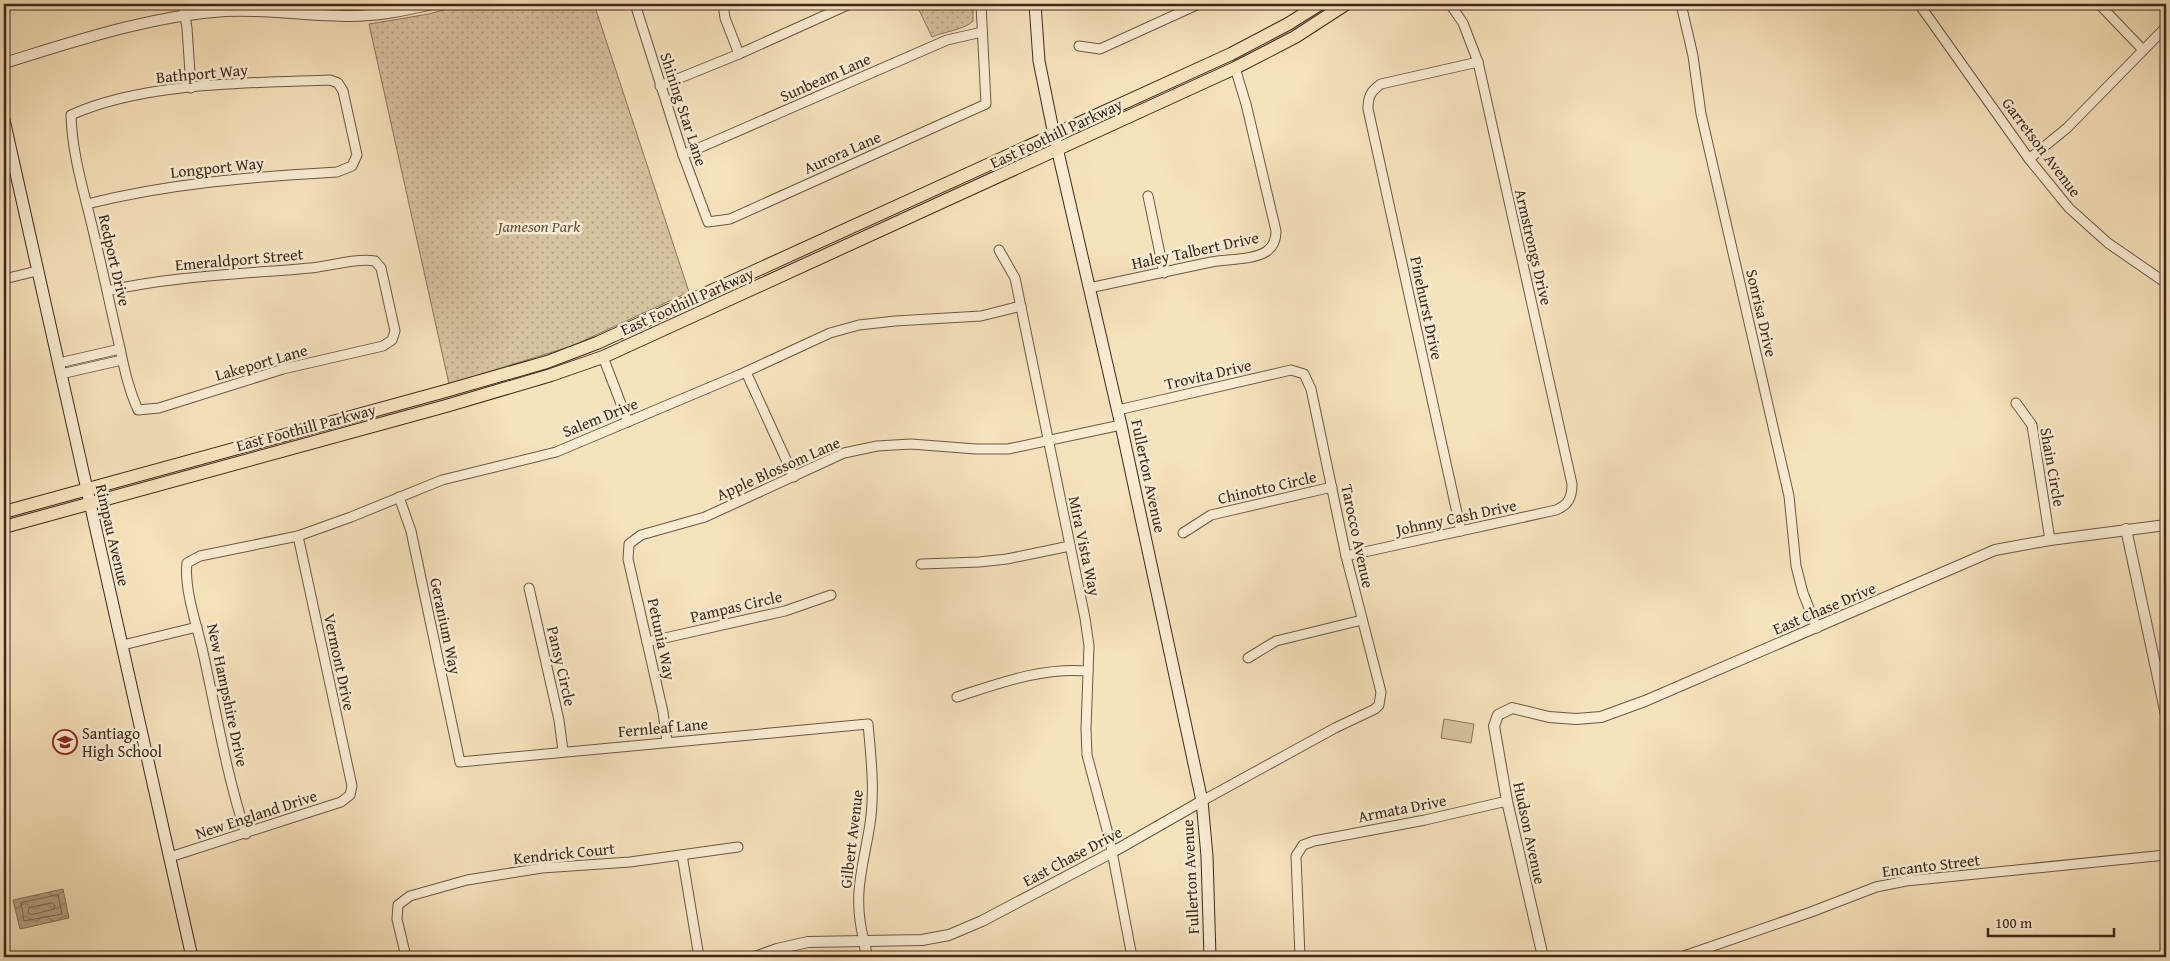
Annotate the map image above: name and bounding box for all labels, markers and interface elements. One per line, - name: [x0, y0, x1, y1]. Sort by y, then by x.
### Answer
- street label: Sunbeam Lane: [776, 46, 874, 108]
- street label: Shining Star Lane: [654, 49, 714, 169]
- street label: Bathport Way: [155, 57, 249, 89]
- street label: East Foothill Parkway: [986, 92, 1126, 174]
- street label: Garretson Avenue: [1997, 92, 2087, 202]
- street label: Aurora Lane: [800, 124, 884, 180]
- street label: Longport Way: [169, 150, 265, 184]
- street label: Armstrongs Drive: [1509, 187, 1559, 307]
- street label: Redport Drive: [93, 212, 137, 308]
- park label: Jameson Park: [495, 214, 581, 238]
- street label: Haley Talbert Drive: [1129, 225, 1261, 275]
- street label: Emeraldport Street: [174, 241, 305, 277]
- street label: Pinehurst Drive: [1404, 254, 1450, 362]
- street label: East Foothill Parkway: [616, 261, 758, 341]
- street label: Sonrisa Drive: [1740, 267, 1784, 359]
- street label: Lakeport Lane: [212, 337, 310, 387]
- street label: Trovita Drive: [1162, 352, 1254, 396]
- street label: Salem Drive: [558, 391, 642, 443]
- street label: East Foothill Parkway: [233, 397, 379, 457]
- street label: Fullerton Avenue: [1125, 417, 1173, 535]
- street label: Shain Circle: [2034, 426, 2072, 508]
- street label: Apple Blossom Lane: [712, 430, 844, 506]
- street label: Chinotto Circle: [1215, 464, 1319, 510]
- street label: Rimpau Avenue: [90, 481, 136, 589]
- street label: Tarocco Avenue: [1335, 482, 1381, 590]
- street label: Johnny Cash Drive: [1392, 493, 1518, 542]
- street label: Mira Vista Way: [1063, 494, 1107, 598]
- street label: Geranium Way: [424, 575, 468, 677]
- street label: East Chase Drive: [1769, 576, 1879, 640]
- street label: Pampas Circle: [688, 584, 784, 628]
- street label: Petunia Way: [642, 596, 682, 682]
- street label: Vermont Drive: [318, 611, 362, 713]
- street label: New Hampshire Drive: [201, 621, 255, 769]
- street label: Pansy Circle: [541, 624, 583, 708]
- street label: Fernleaf Lane: [617, 711, 709, 743]
- place label: Santiago High School: [82, 721, 163, 763]
- school or university icon: Santiago High School: [52, 729, 78, 755]
- street label: Hudson Avenue: [1507, 780, 1553, 886]
- street label: New England Drive: [192, 783, 320, 845]
- street label: Gilbert Avenue: [833, 788, 869, 890]
- street label: Armata Drive: [1356, 788, 1448, 828]
- street label: Fullerton Avenue: [1175, 819, 1205, 935]
- street label: East Chase Drive: [1018, 820, 1126, 892]
- street label: Kendrick Court: [512, 836, 616, 870]
- street label: Encanto Street: [1881, 847, 1982, 883]
- scale bar: [1988, 906, 2114, 938]
- text: 100 m: [1995, 912, 2033, 933]

